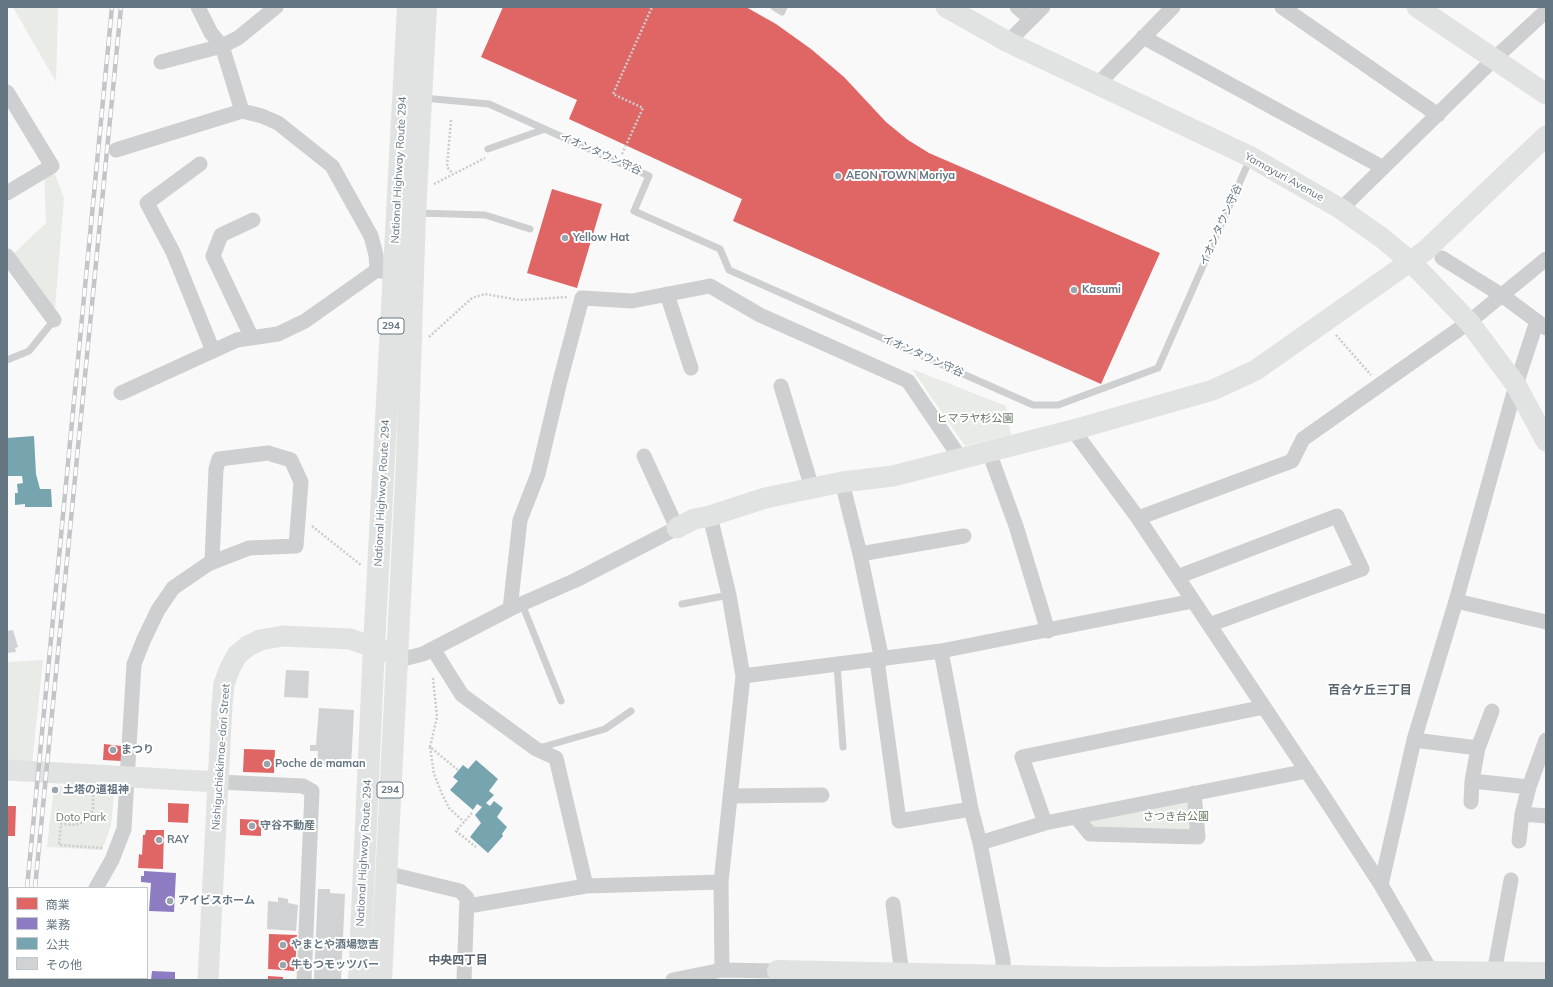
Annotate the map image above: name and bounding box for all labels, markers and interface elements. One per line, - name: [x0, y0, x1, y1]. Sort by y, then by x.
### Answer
- street label: National Highway Route 294: [389, 96, 409, 244]
- street label: イオンタウン守谷: [558, 130, 644, 178]
- street label: Yamayuri Avenue: [1242, 150, 1326, 204]
- place label: AEON TOWN Moriya: [846, 169, 955, 183]
- marker: AEON TOWN Moriya: [833, 171, 843, 181]
- street label: イオンタウン守谷: [1197, 182, 1245, 268]
- place label: Yellow Hat: [573, 231, 629, 245]
- marker: Yellow Hat: [560, 233, 570, 243]
- place label: Kasumi: [1082, 283, 1121, 297]
- marker: Kasumi: [1069, 285, 1079, 295]
- road number: 294: [378, 318, 404, 334]
- street label: イオンタウン守谷: [880, 332, 966, 380]
- park label: ヒマラヤ杉公園: [937, 412, 1013, 426]
- street label: National Highway Route 294: [372, 419, 392, 567]
- street label: Nishiguchiekimae-dori Street: [209, 683, 233, 831]
- district label: 百合ケ丘三丁目: [1328, 683, 1412, 697]
- place label: まつり: [121, 743, 154, 757]
- marker: まつり: [108, 745, 118, 755]
- place label: Poche de maman: [275, 757, 366, 771]
- marker: Poche de maman: [262, 759, 272, 769]
- street label: National Highway Route 294: [354, 779, 374, 927]
- road number: 294: [377, 782, 403, 798]
- place label: 土塔の道祖神: [63, 783, 129, 797]
- marker: 土塔の道祖神: [50, 785, 60, 795]
- park label: さつき台公園: [1143, 810, 1209, 824]
- park label: Doto Park: [56, 811, 106, 825]
- place label: 守谷不動産: [260, 819, 315, 833]
- marker: 守谷不動産: [247, 821, 257, 831]
- place label: RAY: [167, 833, 189, 847]
- marker: RAY: [154, 835, 164, 845]
- legend: [8, 887, 148, 979]
- place label: アイビスホーム: [178, 894, 255, 908]
- marker: アイビスホーム: [165, 896, 175, 906]
- text: 商業: [46, 897, 70, 912]
- text: 業務: [46, 917, 70, 932]
- text: 公共: [46, 937, 70, 952]
- place label: やまとや酒場惣吉: [291, 938, 379, 952]
- marker: やまとや酒場惣吉: [278, 940, 288, 950]
- district label: 中央四丁目: [428, 953, 488, 967]
- text: その他: [46, 957, 82, 972]
- place label: 牛もつモッツバー: [291, 958, 379, 972]
- marker: 牛もつモッツバー: [278, 960, 288, 970]

